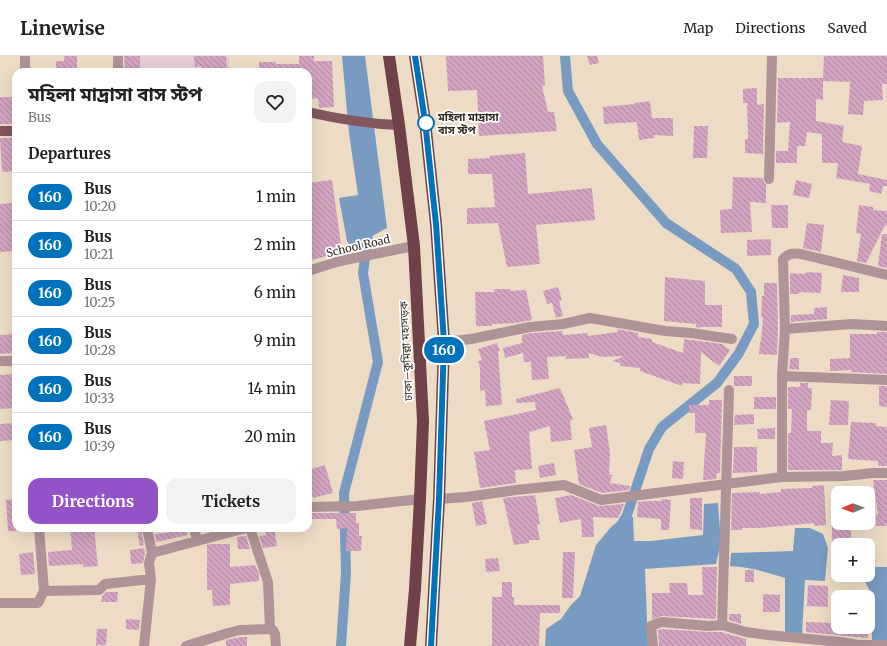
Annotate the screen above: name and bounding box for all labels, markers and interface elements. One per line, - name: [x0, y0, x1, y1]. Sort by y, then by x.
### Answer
- text: Linewise: [20, 16, 105, 40]
- text: Map: [683, 19, 713, 37]
- text: Directions: [735, 19, 805, 37]
- text: Saved: [827, 19, 867, 37]
- button: heart: [254, 81, 296, 123]
- text: মহিলা মাদ্রাসা বাস স্টপ: [28, 82, 202, 106]
- text: Bus: [28, 109, 51, 126]
- place label: মহিলা মাদ্রাসা বাস স্টপ: [437, 110, 499, 137]
- marker: মহিলা মাদ্রাসা বাস স্টপ: [417, 114, 435, 132]
- text: Departures: [28, 144, 111, 163]
- text: Bus: [84, 179, 112, 198]
- text: 1 min: [256, 187, 296, 206]
- text: 160: [38, 188, 62, 206]
- text: 10:20: [84, 198, 116, 215]
- text: Bus: [84, 227, 112, 246]
- street label: School Road: [325, 232, 392, 260]
- text: 2 min: [254, 235, 296, 254]
- text: 160: [38, 236, 62, 254]
- text: 10:21: [84, 246, 114, 263]
- text: Bus: [84, 275, 112, 294]
- text: 6 min: [254, 283, 296, 302]
- text: 160: [38, 284, 62, 302]
- text: 10:25: [84, 294, 115, 311]
- street label: ঢাকা–কুমিল্লা মহাসড়ক: [396, 301, 416, 402]
- text: Bus: [84, 323, 112, 342]
- text: 9 min: [254, 331, 296, 350]
- text: 160: [38, 332, 62, 350]
- line badge: 160: [421, 337, 467, 363]
- text: 160: [432, 341, 456, 359]
- text: 10:28: [84, 342, 116, 359]
- text: Bus: [84, 371, 112, 390]
- text: 14 min: [248, 379, 296, 398]
- text: 160: [38, 380, 62, 398]
- text: 10:33: [84, 390, 114, 407]
- text: Bus: [84, 419, 112, 438]
- text: 20 min: [244, 427, 296, 446]
- text: 160: [38, 428, 62, 446]
- text: 10:39: [84, 438, 115, 455]
- button: Directions: [28, 478, 158, 524]
- button: Tickets: [166, 478, 296, 524]
- north arrow: [831, 486, 875, 530]
- map controls: [831, 486, 875, 634]
- button: +: [831, 538, 875, 582]
- button: −: [831, 590, 875, 634]

